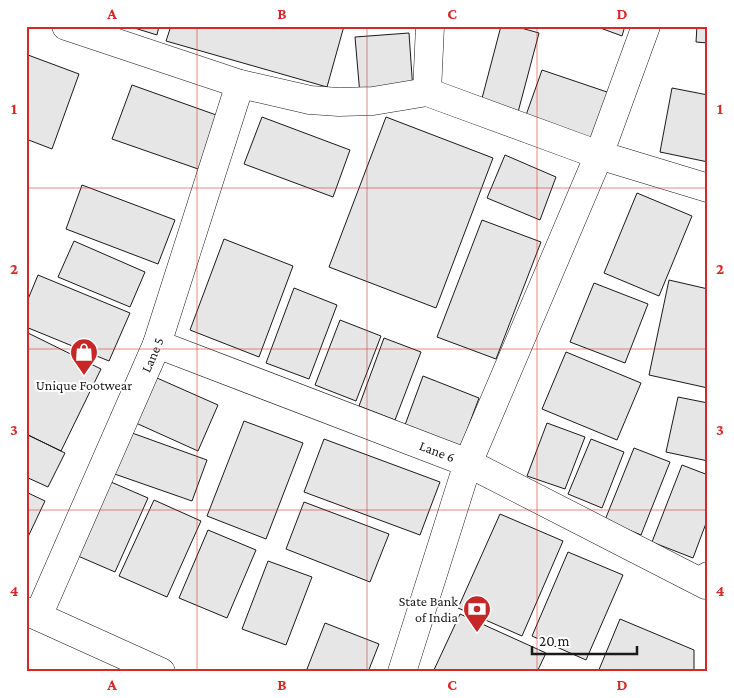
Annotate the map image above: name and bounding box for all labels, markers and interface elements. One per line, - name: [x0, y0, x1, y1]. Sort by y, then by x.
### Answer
- text: A: [106, 5, 117, 22]
- text: B: [277, 5, 287, 22]
- text: C: [447, 5, 457, 22]
- text: D: [616, 5, 628, 22]
- text: 1: [11, 100, 17, 117]
- text: 1: [717, 100, 723, 117]
- text: 2: [10, 260, 18, 277]
- text: 2: [716, 260, 724, 277]
- street label: Lane 5: [138, 336, 167, 375]
- shop icon: Unique Footwear: [69, 337, 99, 376]
- place label: Unique Footwear: [36, 377, 132, 393]
- text: 3: [10, 421, 18, 438]
- text: 3: [716, 421, 724, 438]
- street label: Lane 6: [417, 437, 457, 465]
- text: 4: [10, 582, 19, 599]
- text: 4: [716, 582, 725, 599]
- place label: State Bank of India: [399, 593, 459, 625]
- bank icon: State Bank of India: [462, 594, 492, 633]
- scale bar: [532, 623, 636, 655]
- text: 20 m: [539, 633, 570, 649]
- text: A: [106, 676, 117, 693]
- text: B: [277, 676, 287, 693]
- text: C: [447, 676, 457, 693]
- text: D: [616, 676, 628, 693]

